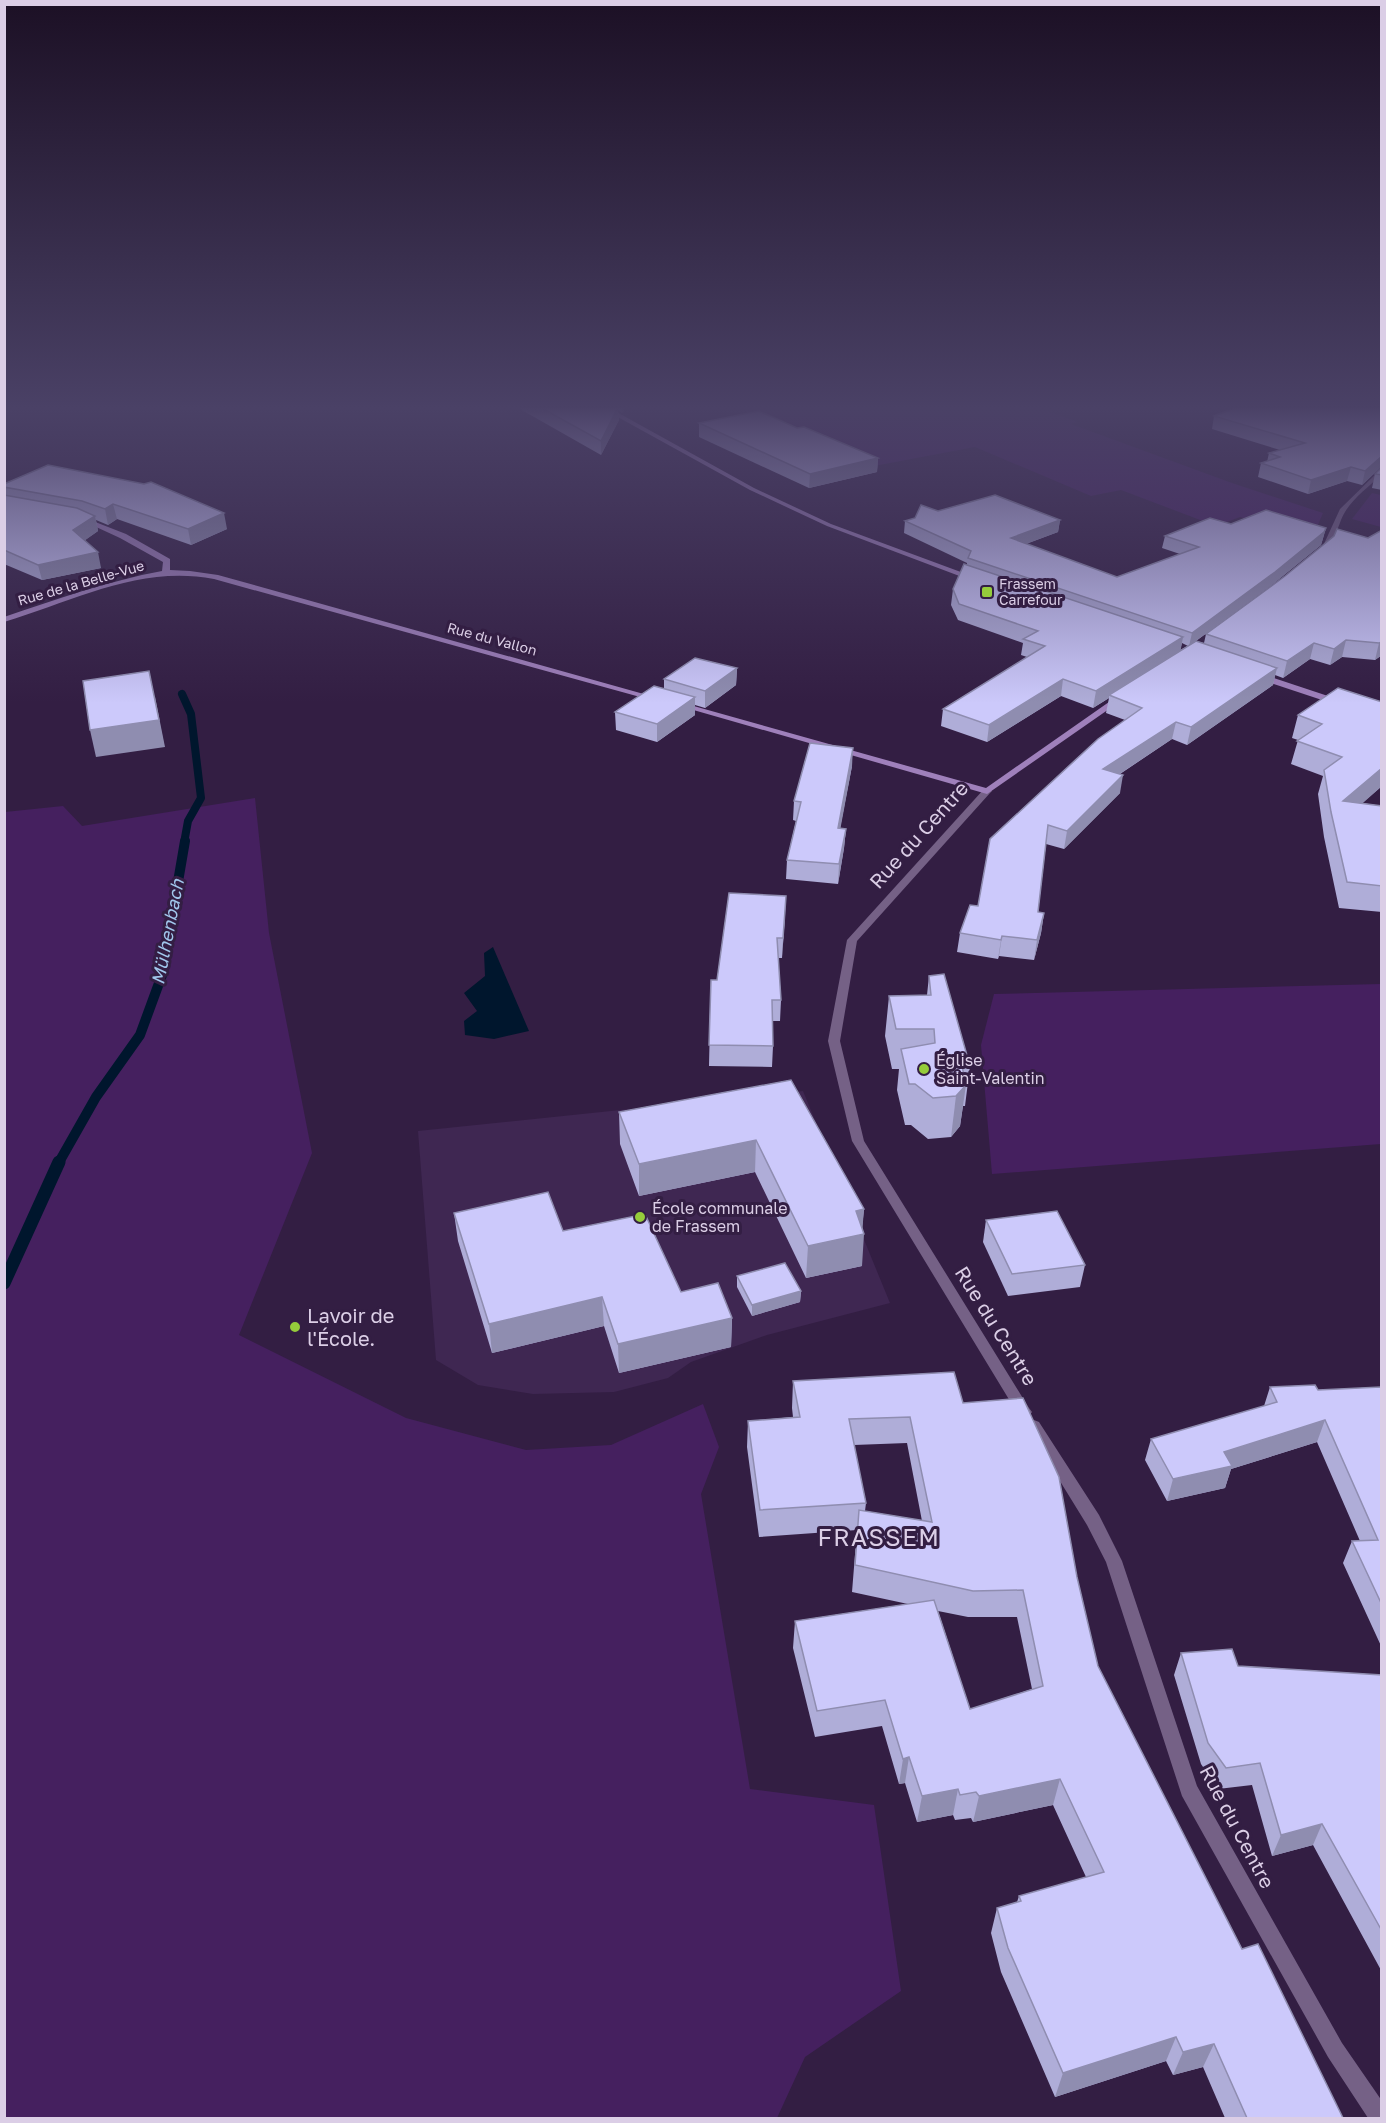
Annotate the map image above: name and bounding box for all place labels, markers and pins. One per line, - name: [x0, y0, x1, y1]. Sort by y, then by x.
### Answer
- place label: Frassem Carrefour: [999, 575, 1063, 608]
- marker: Frassem Carrefour: [980, 585, 994, 599]
- place label: Église Saint-Valentin: [936, 1050, 1045, 1088]
- marker: Église Saint-Valentin: [917, 1062, 931, 1076]
- place label: École communale de Frassem: [652, 1198, 788, 1236]
- marker: École communale de Frassem: [633, 1210, 647, 1224]
- place label: Lavoir de l'École.: [307, 1303, 394, 1350]
- marker: Lavoir de l'École.: [288, 1320, 302, 1334]

